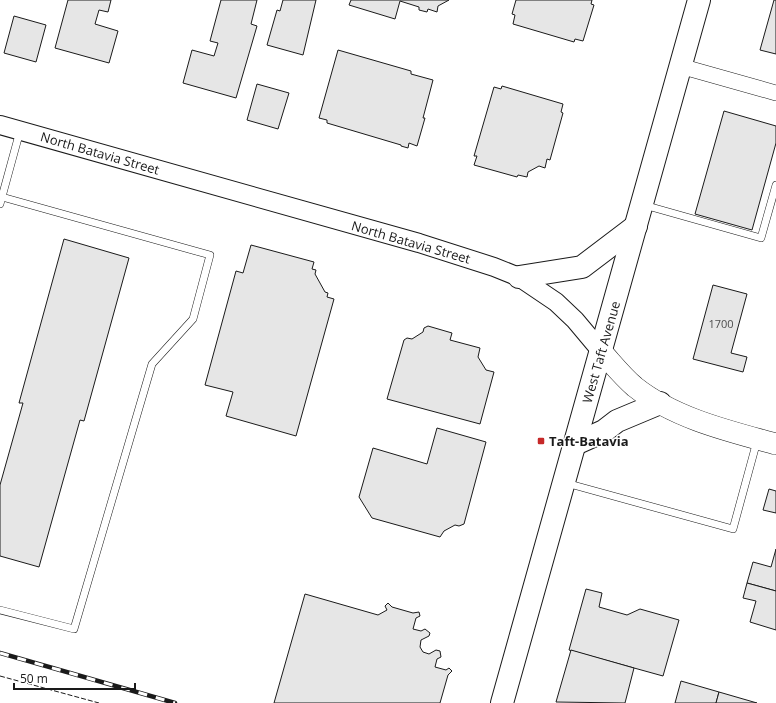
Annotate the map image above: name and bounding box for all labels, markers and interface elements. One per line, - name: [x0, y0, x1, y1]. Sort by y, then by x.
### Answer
- street label: North Batavia Street: [38, 127, 162, 179]
- street label: North Batavia Street: [349, 216, 473, 268]
- street label: West Taft Avenue: [578, 299, 624, 405]
- house number: 1700: [708, 316, 734, 331]
- place label: Taft-Batavia: [549, 432, 629, 450]
- marker: Taft-Batavia: [536, 436, 546, 446]
- scale bar: [14, 665, 135, 691]
- text: 50 m: [20, 670, 48, 687]

